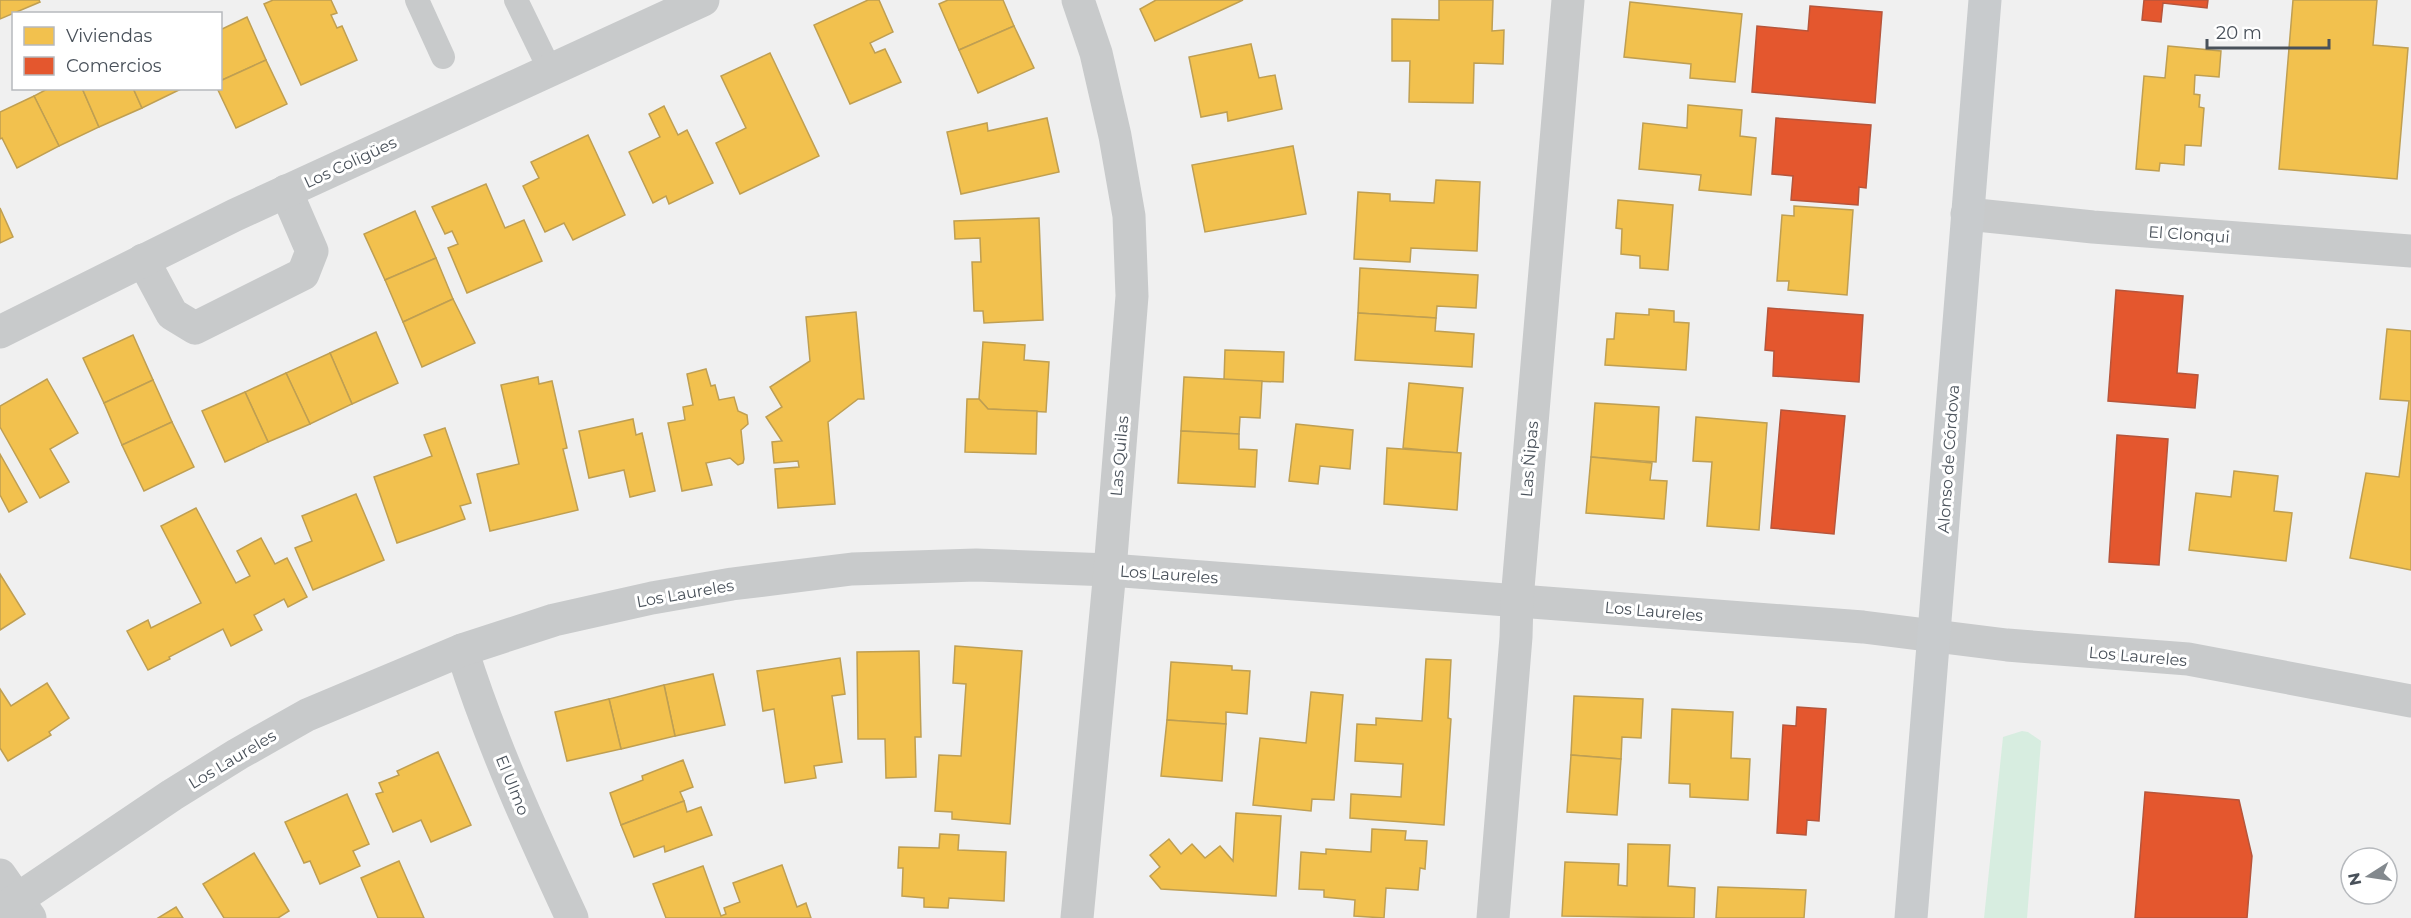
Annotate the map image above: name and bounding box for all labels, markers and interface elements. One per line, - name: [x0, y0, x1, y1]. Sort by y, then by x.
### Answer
- legend: [12, 12, 222, 90]
- scale bar: [2207, 12, 2328, 50]
- text: 20 m: [2216, 22, 2262, 44]
- text: Viviendas: [66, 25, 153, 47]
- text: Comercios: [66, 55, 162, 77]
- street label: Los Coligües: [301, 133, 400, 192]
- street label: El Clonqui: [2148, 222, 2230, 247]
- street label: Alonso de Córdova: [1934, 384, 1963, 534]
- street label: Las Quilas: [1107, 415, 1133, 497]
- street label: Las Ñipas: [1517, 420, 1542, 498]
- street label: Los Laureles: [1119, 562, 1219, 587]
- street label: Los Laureles: [635, 576, 735, 611]
- street label: Los Laureles: [1604, 598, 1704, 625]
- street label: Los Laureles: [2088, 643, 2188, 670]
- street label: Los Laureles: [185, 726, 280, 793]
- street label: El Ulmo: [492, 752, 533, 818]
- north arrow: [2339, 846, 2399, 906]
- text: N: [2344, 871, 2365, 887]

